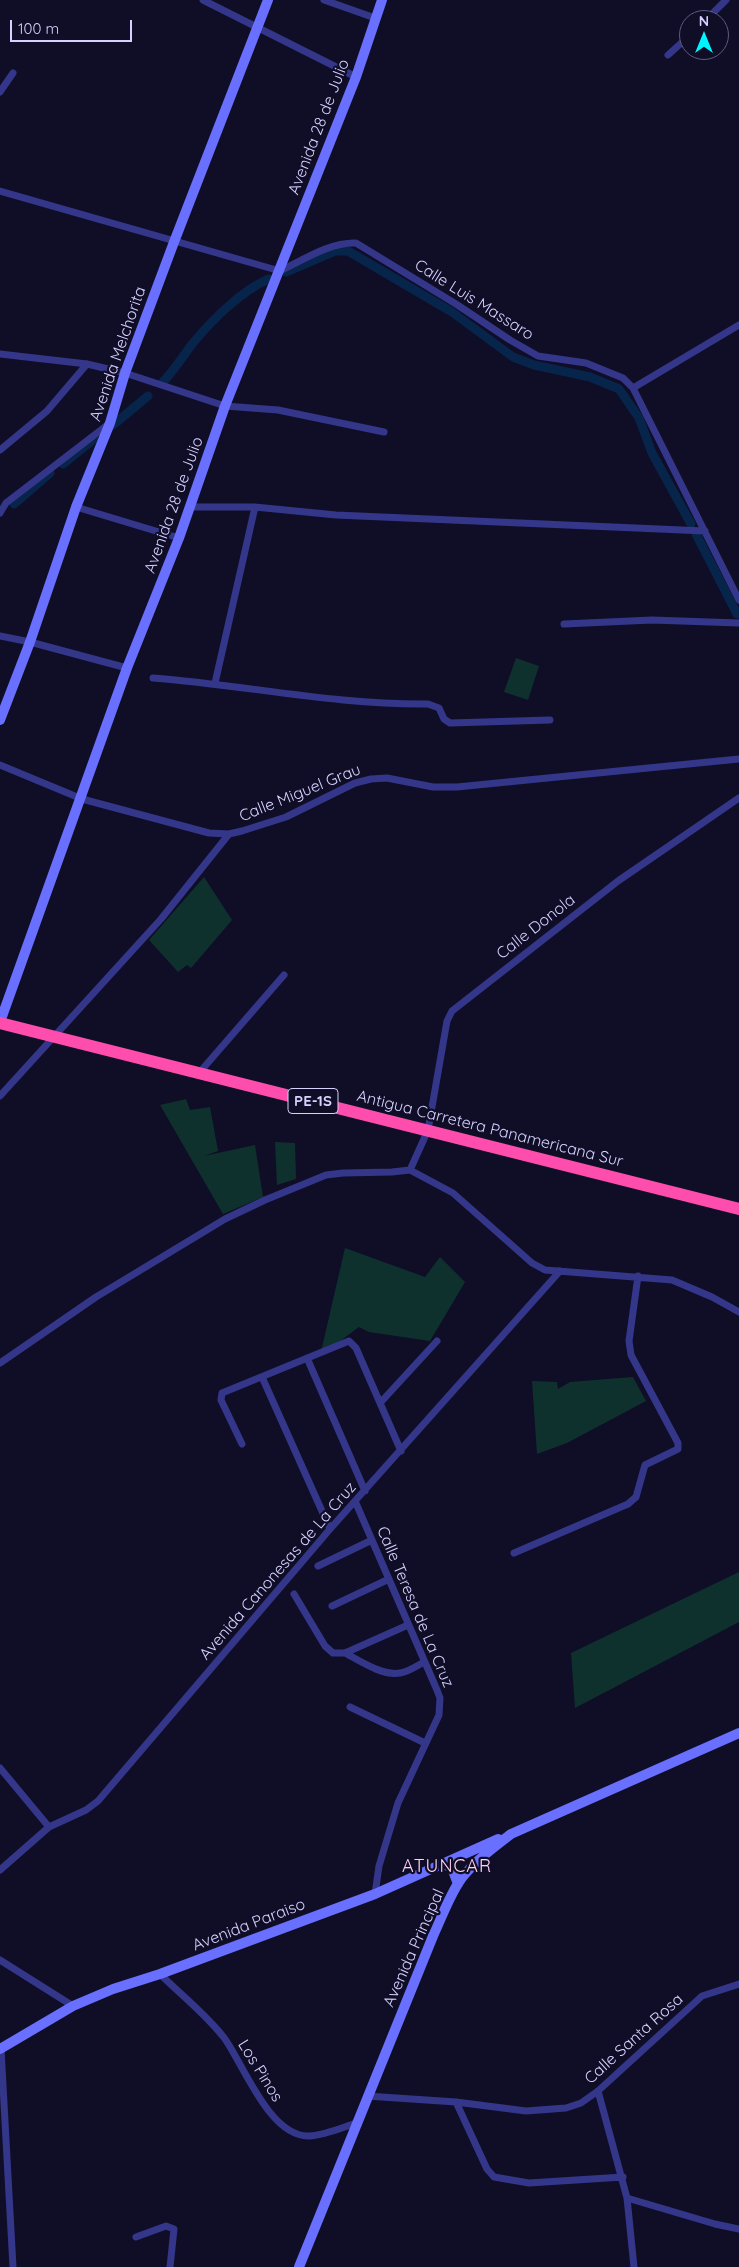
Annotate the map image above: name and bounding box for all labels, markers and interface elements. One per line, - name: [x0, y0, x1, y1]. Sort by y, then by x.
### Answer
- scale bar: [12, 10, 135, 42]
- north arrow: [679, 10, 729, 60]
- text: N: [699, 12, 709, 30]
- text: 100 m: [18, 19, 59, 38]
- street label: Avenida 28 de Julio: [284, 56, 354, 198]
- street label: Calle Luis Massaro: [411, 256, 537, 344]
- street label: Avenida Melchorita: [86, 284, 150, 424]
- street label: Avenida 28 de Julio: [140, 434, 208, 576]
- street label: Calle Miguel Grau: [237, 760, 363, 826]
- street label: Calle Donola: [493, 890, 579, 964]
- street label: Antigua Carretera Panamericana Sur: [355, 1087, 625, 1171]
- road number: PE-1S: [288, 1088, 338, 1114]
- street label: Avenida Canonesas de La Cruz: [196, 1478, 360, 1664]
- street label: Calle Teresa de La Cruz: [372, 1524, 458, 1690]
- district label: ATUNCAR: [401, 1856, 493, 1878]
- street label: Avenida Principal: [379, 1886, 449, 2010]
- street label: Avenida Paraiso: [190, 1895, 308, 1955]
- street label: Calle Santa Rosa: [581, 1990, 687, 2088]
- street label: Los Pinos: [233, 2036, 287, 2106]

